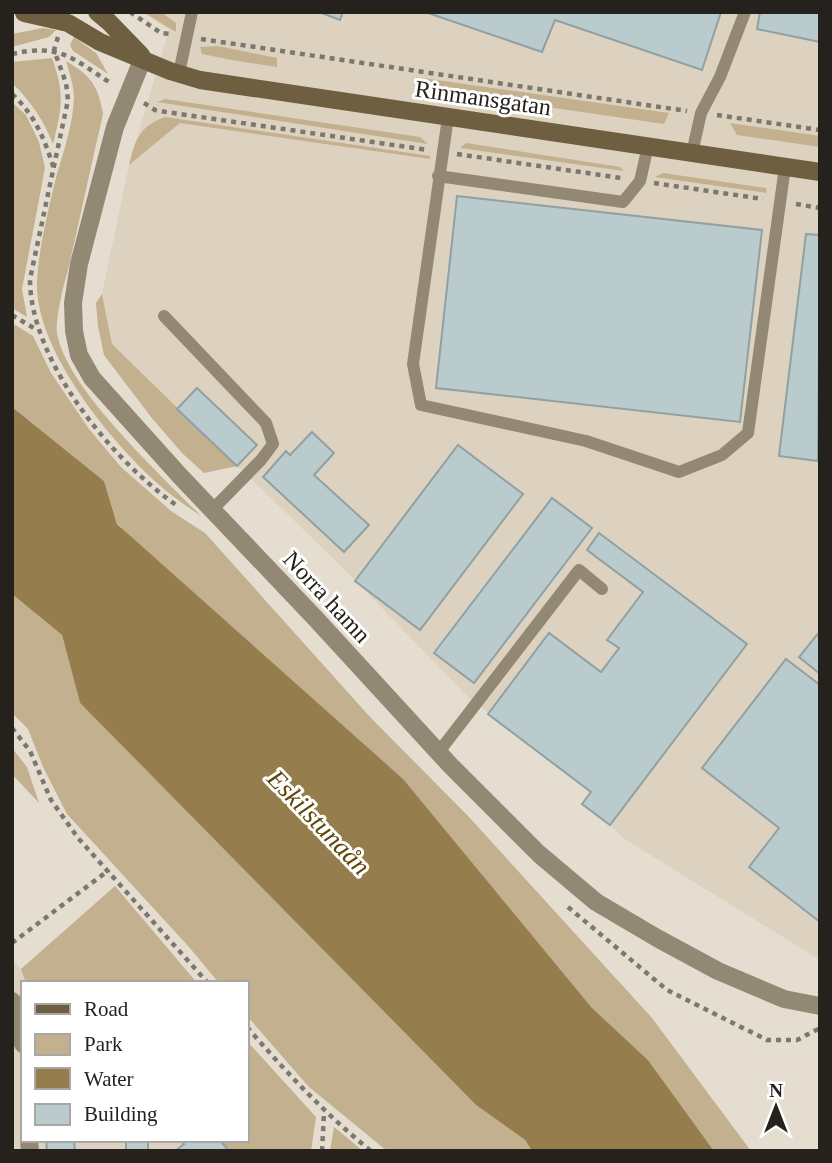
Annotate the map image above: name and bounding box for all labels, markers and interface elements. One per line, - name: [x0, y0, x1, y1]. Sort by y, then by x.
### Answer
- street label: Rinmansgatan: [413, 76, 553, 120]
- street label: Norra hamn: [278, 546, 376, 648]
- water label: Eskilstunaån: [261, 763, 376, 881]
- legend: [21, 981, 248, 1142]
- text: Road: [84, 997, 129, 1021]
- text: Park: [84, 1032, 123, 1056]
- text: Water: [84, 1067, 134, 1091]
- north arrow: [741, 1072, 811, 1142]
- text: N: [769, 1080, 783, 1101]
- text: Building: [84, 1102, 158, 1126]

